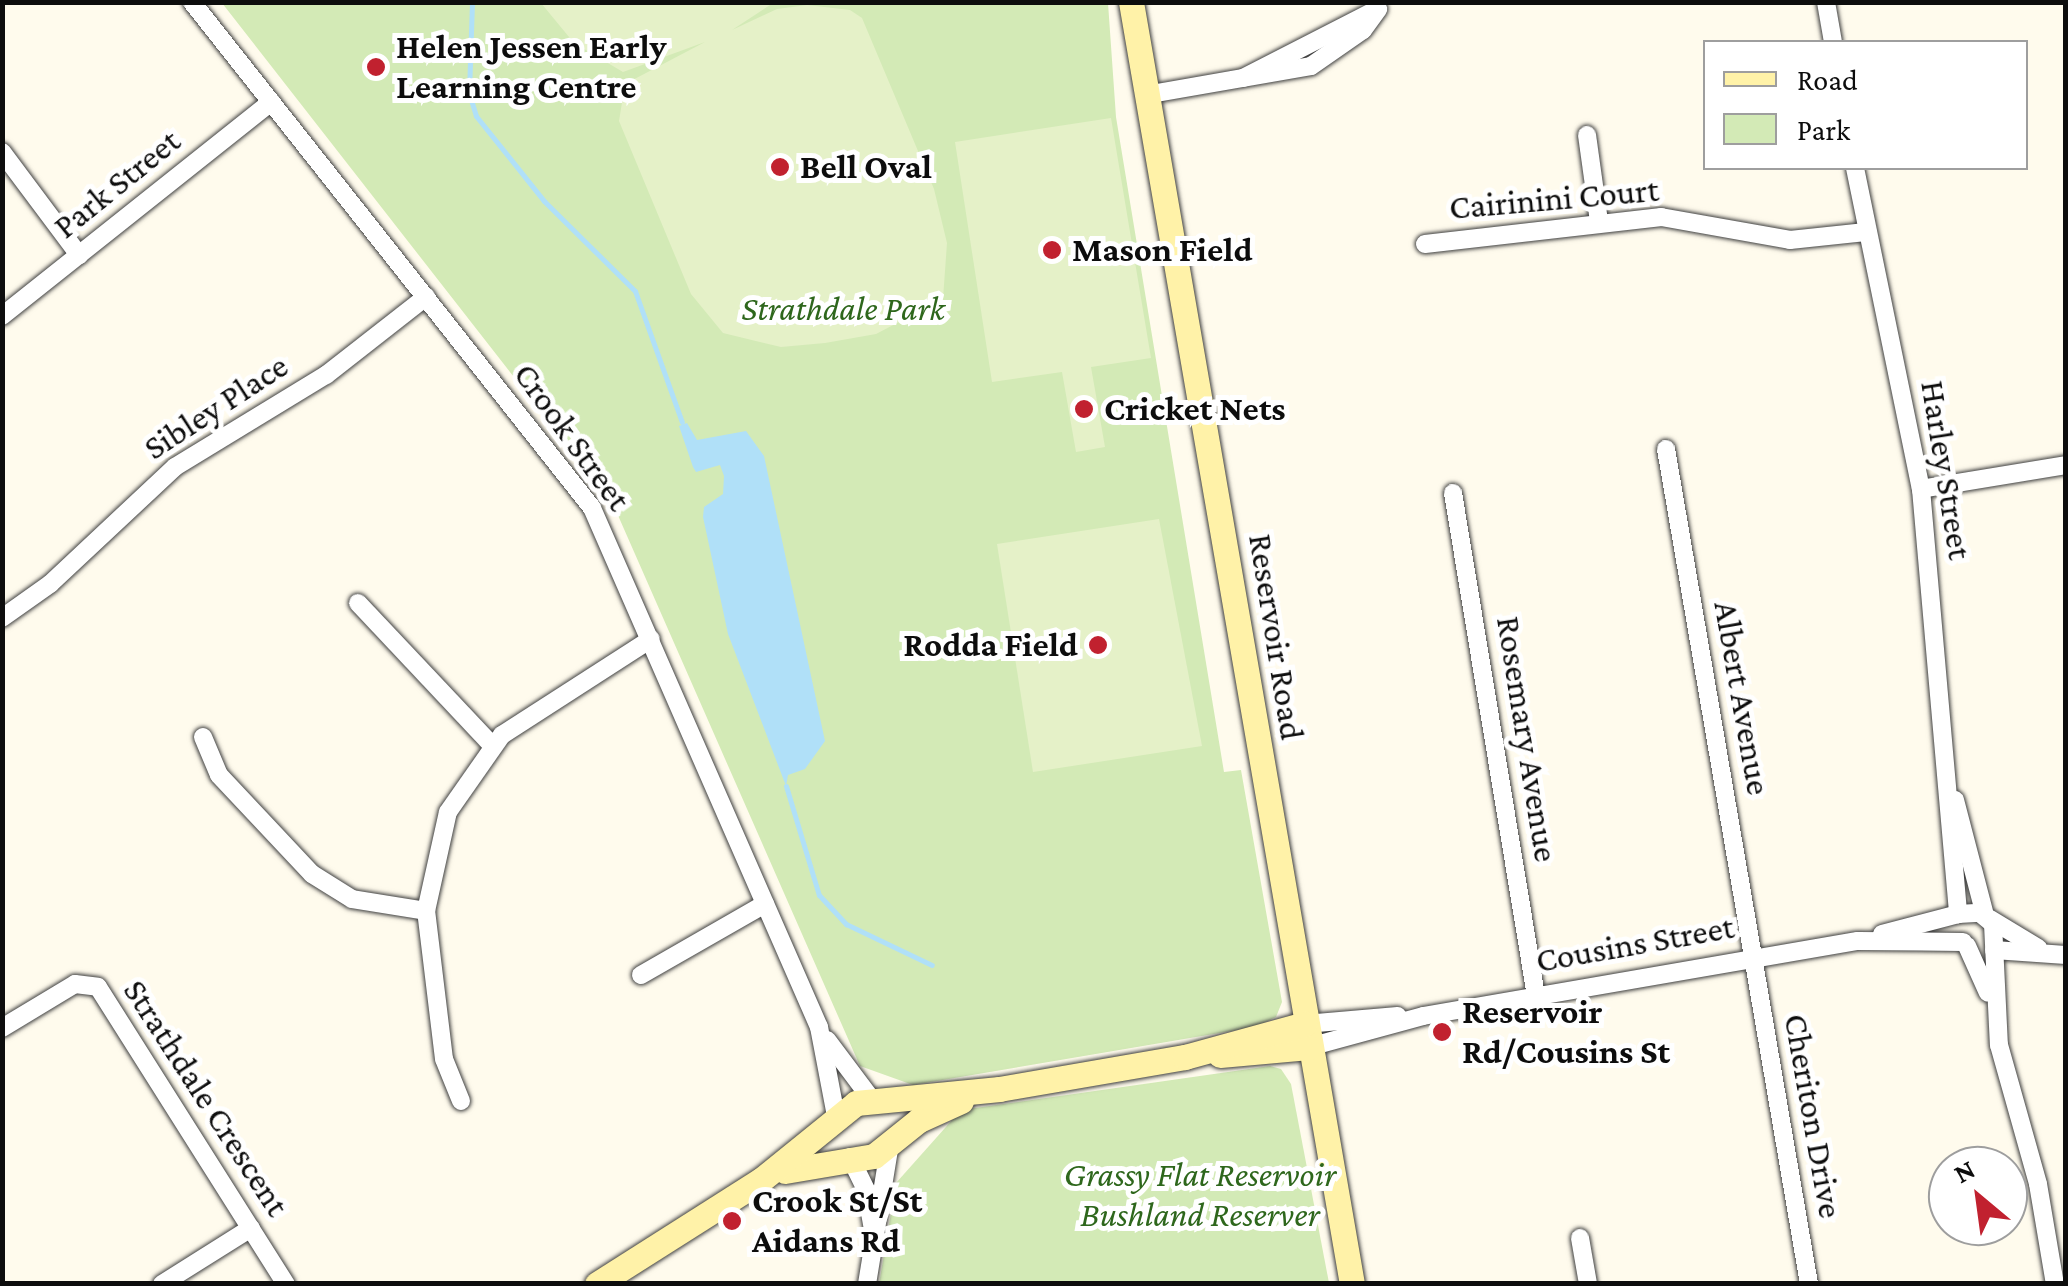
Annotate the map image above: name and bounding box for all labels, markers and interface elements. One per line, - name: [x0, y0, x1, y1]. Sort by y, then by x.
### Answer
- place label: Helen Jessen Early Learning Centre: [396, 26, 667, 108]
- legend: [1703, 40, 2028, 170]
- marker: Helen Jessen Early Learning Centre: [365, 56, 387, 78]
- text: Road: [1797, 63, 1858, 96]
- text: Park: [1797, 113, 1850, 146]
- street label: Park Street: [45, 120, 189, 248]
- place label: Bell Oval: [800, 146, 932, 188]
- marker: Bell Oval: [769, 156, 791, 178]
- street label: Cairinini Court: [1447, 169, 1661, 229]
- place label: Mason Field: [1072, 229, 1253, 271]
- marker: Mason Field: [1041, 239, 1063, 261]
- park label: Strathdale Park: [741, 288, 945, 330]
- street label: Sibley Place: [136, 345, 296, 469]
- street label: Crook Street: [504, 355, 640, 519]
- street label: Harley Street: [1911, 378, 1981, 562]
- place label: Cricket Nets: [1104, 388, 1285, 430]
- marker: Cricket Nets: [1073, 398, 1095, 420]
- street label: Reservoir Road: [1239, 531, 1313, 743]
- street label: Albert Avenue: [1704, 598, 1780, 798]
- street label: Rosemary Avenue: [1487, 613, 1567, 865]
- place label: Rodda Field: [903, 624, 1078, 666]
- marker: Rodda Field: [1087, 634, 1109, 656]
- street label: Cousins Street: [1533, 906, 1737, 982]
- street label: Strathdale Crescent: [114, 972, 298, 1224]
- place label: Reservoir Rd/Cousins St: [1462, 991, 1670, 1073]
- street label: Cheriton Drive: [1774, 1011, 1852, 1221]
- marker: Reservoir Rd/Cousins St: [1431, 1021, 1453, 1043]
- north arrow: [1928, 1146, 2028, 1246]
- text: N: [1948, 1153, 1980, 1189]
- park label: Grassy Flat Reservoir Bushland Reserver: [1064, 1154, 1336, 1236]
- place label: Crook St/St Aidans Rd: [752, 1180, 922, 1262]
- marker: Crook St/St Aidans Rd: [721, 1210, 743, 1232]

